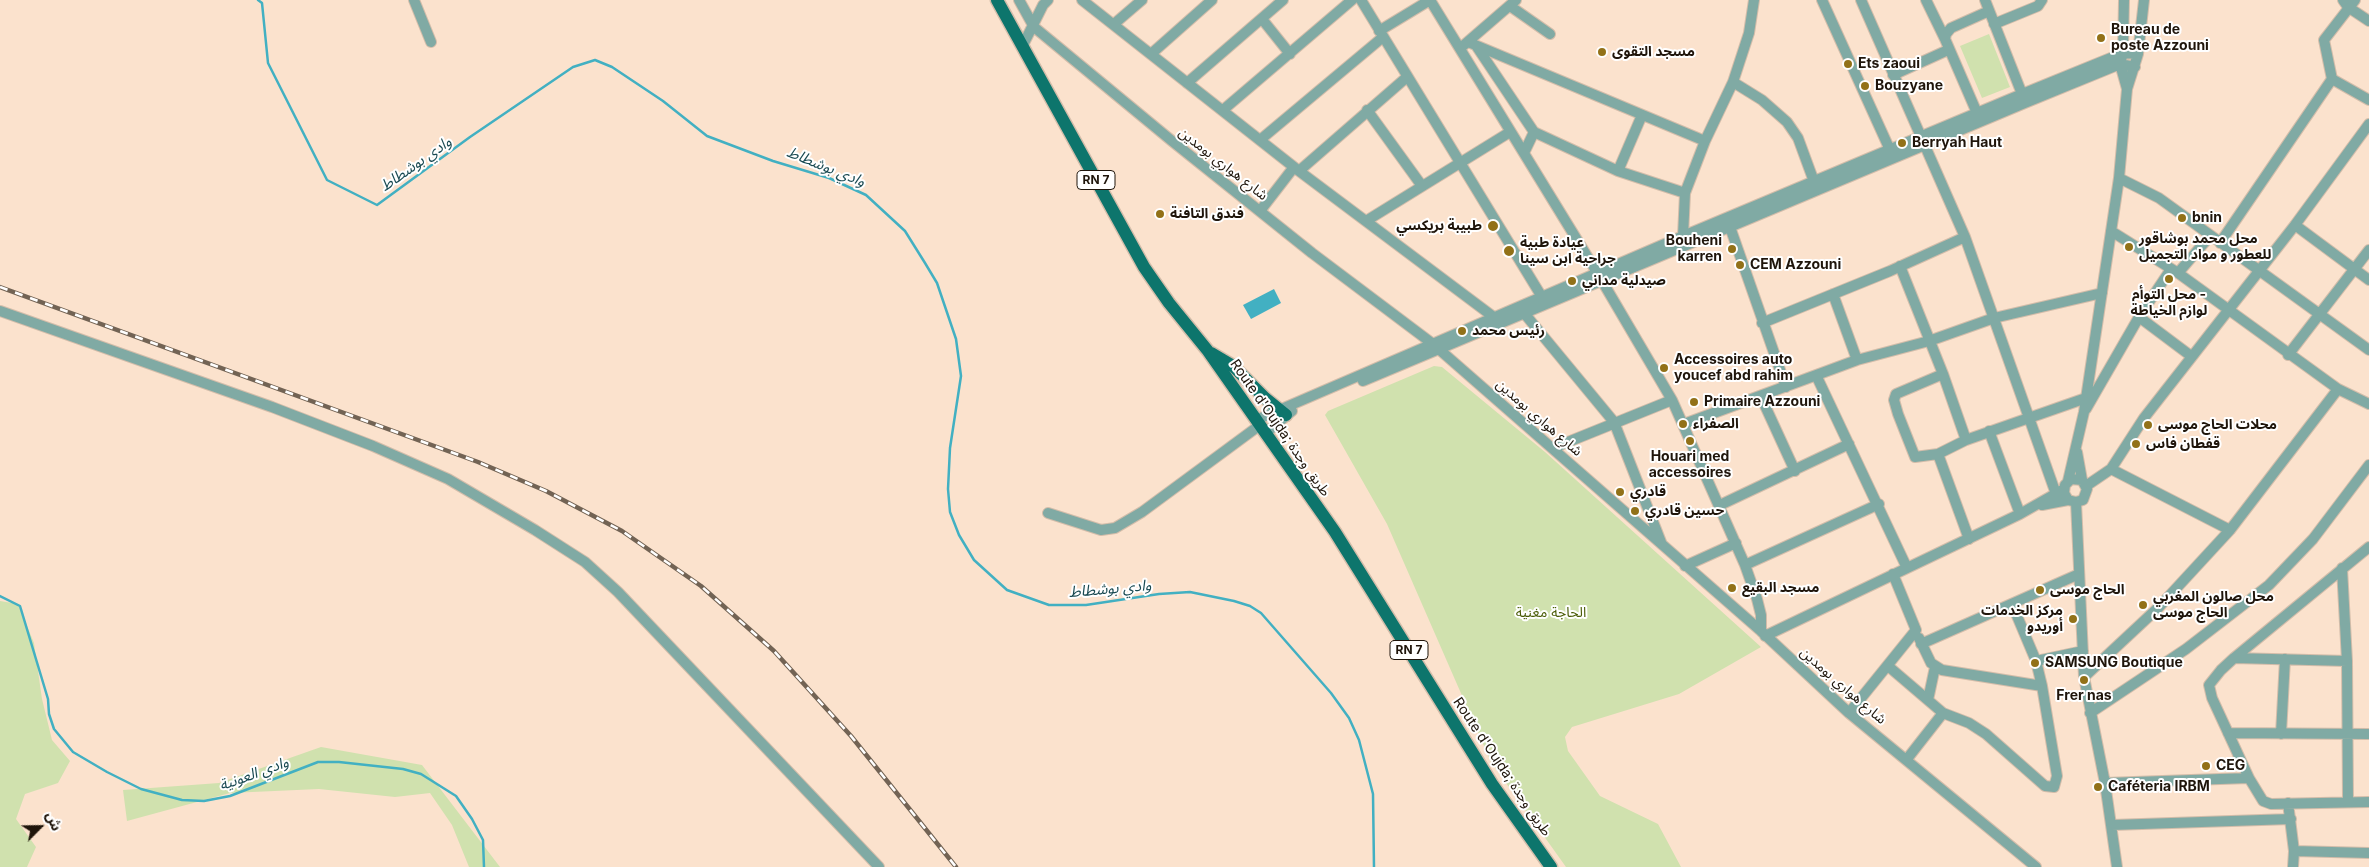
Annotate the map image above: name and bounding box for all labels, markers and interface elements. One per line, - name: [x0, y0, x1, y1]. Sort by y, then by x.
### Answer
- place label: Bureau de poste Azzouni: [2111, 22, 2209, 54]
- marker: Bureau de poste Azzouni: [2095, 32, 2107, 44]
- place label: مسجد التقوى: [1612, 44, 1695, 60]
- marker: مسجد التقوى: [1596, 46, 1608, 58]
- place label: Ets zaoui: [1858, 56, 1920, 72]
- marker: Ets zaoui: [1842, 58, 1854, 70]
- place label: Bouzyane: [1875, 78, 1943, 94]
- marker: Bouzyane: [1859, 80, 1871, 92]
- street label: شارع هواري بومدين: [1175, 124, 1271, 204]
- water label: وادي بوشطاط: [377, 133, 455, 195]
- place label: Berryah Haut: [1912, 135, 2002, 151]
- marker: Berryah Haut: [1896, 137, 1908, 149]
- water label: وادي بوشطاط: [784, 143, 868, 191]
- road number: RN 7: [1077, 170, 1115, 190]
- place label: فندق التافنة: [1170, 206, 1244, 222]
- marker: فندق التافنة: [1154, 208, 1166, 220]
- place label: bnin: [2192, 210, 2222, 226]
- marker: bnin: [2176, 212, 2188, 224]
- place label: طبيبة بريكسي: [1396, 218, 1482, 234]
- marker: طبيبة بريكسي: [1486, 219, 1500, 233]
- place label: محل محمد بوشاقور للعطور و مواد التجميل: [2139, 231, 2271, 264]
- place label: Bouheni karren: [1666, 233, 1722, 266]
- place label: عيادة طبية جراحية ابن سينا: [1520, 235, 1616, 268]
- marker: محل محمد بوشاقور للعطور و مواد التجميل: [2123, 241, 2135, 253]
- marker: Bouheni karren: [1726, 243, 1738, 255]
- marker: عيادة طبية جراحية ابن سينا: [1502, 244, 1516, 258]
- place label: CEM Azzouni: [1750, 257, 1841, 273]
- marker: CEM Azzouni: [1734, 259, 1746, 271]
- place label: صيدلية مداني: [1582, 273, 1666, 289]
- marker: محل التوأم - لوازم الخياطة: [2163, 273, 2175, 285]
- marker: صيدلية مداني: [1566, 275, 1578, 287]
- place label: محل التوأم - لوازم الخياطة: [2131, 287, 2207, 320]
- place label: رئيس محمد: [1472, 323, 1545, 339]
- marker: رئيس محمد: [1456, 325, 1468, 337]
- place label: Accessoires auto youcef abd rahim: [1674, 352, 1793, 384]
- street label: Route d'Oujda; طريق وجدة: [1226, 356, 1334, 500]
- marker: Accessoires auto youcef abd rahim: [1658, 362, 1670, 374]
- street label: شارع هواري بومدين: [1493, 376, 1585, 460]
- place label: Primaire Azzouni: [1704, 394, 1820, 410]
- marker: Primaire Azzouni: [1688, 396, 1700, 408]
- place label: الصفراء: [1693, 416, 1739, 432]
- place label: محلات الحاج موسى: [2158, 417, 2277, 433]
- marker: الصفراء: [1677, 418, 1689, 430]
- marker: محلات الحاج موسى: [2142, 419, 2154, 431]
- marker: Houari med accessoires: [1684, 435, 1696, 447]
- place label: قفطان فاس: [2146, 436, 2220, 452]
- marker: قفطان فاس: [2130, 438, 2142, 450]
- place label: Houari med accessoires: [1649, 449, 1731, 482]
- place label: قادري: [1630, 484, 1666, 500]
- marker: قادري: [1614, 486, 1626, 498]
- place label: حسين قادري: [1645, 503, 1724, 519]
- marker: حسين قادري: [1629, 505, 1641, 517]
- water label: وادي بوشطاط: [1068, 576, 1152, 602]
- place label: مسجد البقيع: [1742, 580, 1819, 596]
- marker: مسجد البقيع: [1726, 582, 1738, 594]
- place label: الحاج موسى: [2050, 582, 2125, 598]
- marker: الحاج موسى: [2034, 584, 2046, 596]
- place label: محل صالون المغربي الحاج موسى: [2153, 589, 2274, 622]
- marker: محل صالون المغربي الحاج موسى: [2137, 599, 2149, 611]
- place label: مركز الخدمات أوريدو: [1981, 603, 2063, 636]
- park label: الحاجة مغنية: [1516, 605, 1586, 621]
- marker: مركز الخدمات أوريدو: [2067, 613, 2079, 625]
- road number: RN 7: [1390, 640, 1428, 660]
- street label: شارع هواري بومدين: [1797, 644, 1889, 728]
- place label: SAMSUNG Boutique: [2045, 655, 2183, 671]
- marker: SAMSUNG Boutique: [2029, 657, 2041, 669]
- marker: Frer nas: [2078, 674, 2090, 686]
- place label: Frer nas: [2056, 688, 2112, 704]
- street label: Route d'Oujda; طريق وجدة: [1449, 695, 1555, 839]
- water label: وادي العونية: [217, 753, 291, 795]
- place label: CEG: [2216, 758, 2245, 774]
- marker: CEG: [2200, 760, 2212, 772]
- place label: Caféteria IRBM: [2108, 779, 2210, 795]
- marker: Caféteria IRBM: [2092, 781, 2104, 793]
- north arrow: [15, 802, 65, 852]
- text: ش: [43, 809, 66, 833]

